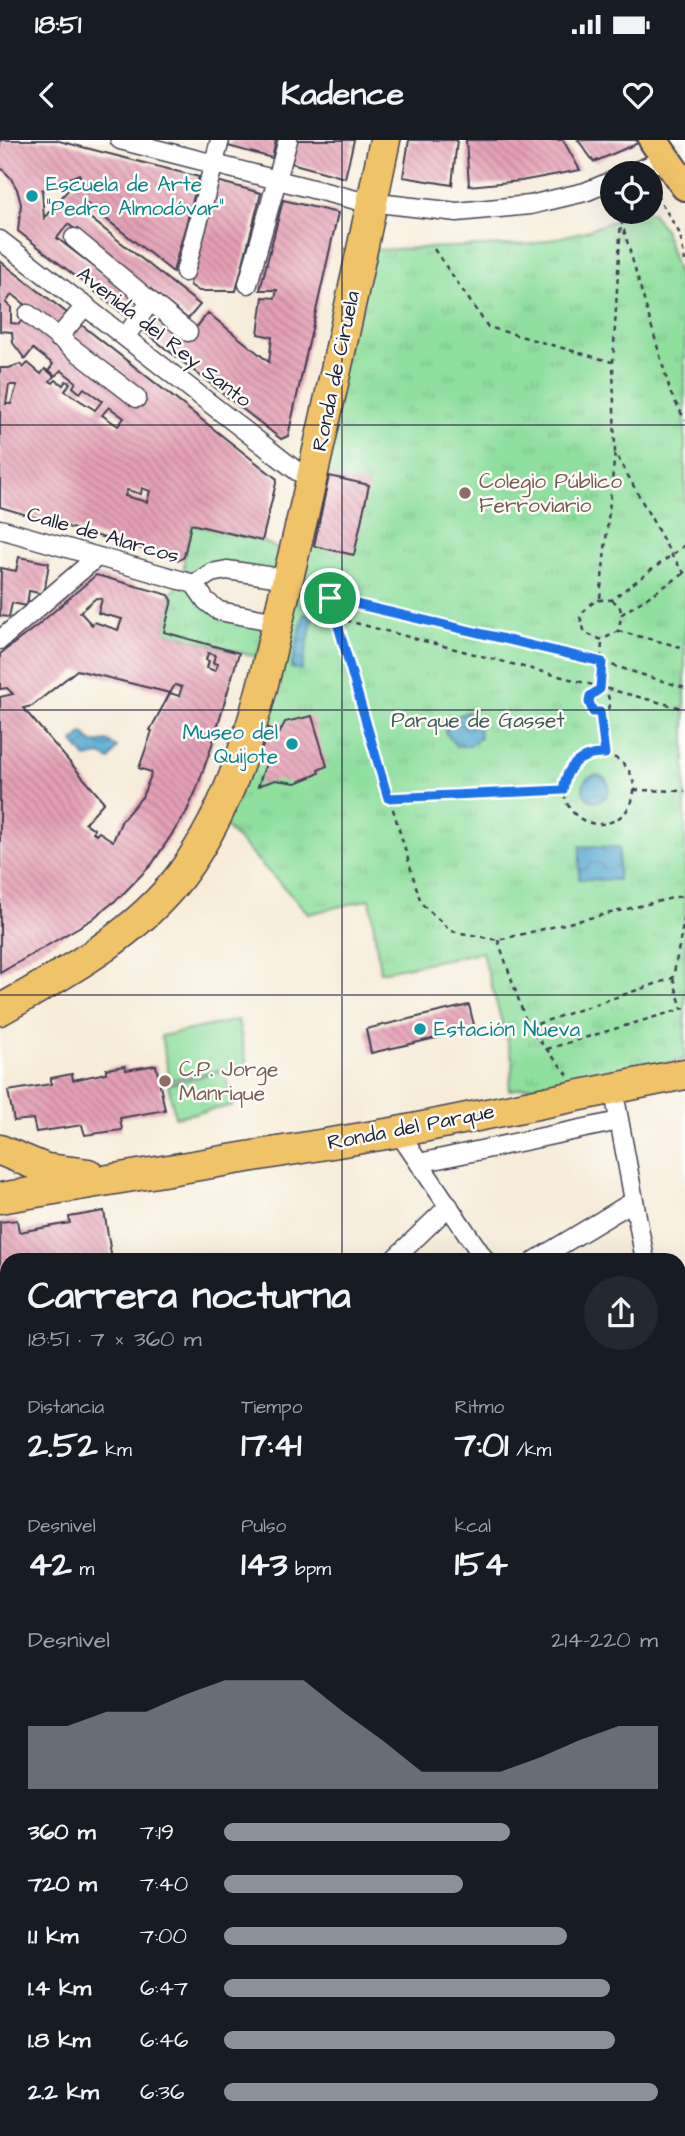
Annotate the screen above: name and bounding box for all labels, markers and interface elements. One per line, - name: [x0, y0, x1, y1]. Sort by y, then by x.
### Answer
- text: 18:51: [35, 7, 81, 43]
- text: Kadence: [281, 72, 404, 117]
- icon: back: [28, 76, 66, 114]
- icon: heart: [619, 76, 657, 114]
- map controls: [600, 161, 663, 224]
- button: locate: [600, 161, 663, 224]
- place label: Escuela de Arte "Pedro Almodóvar": [46, 170, 224, 223]
- marker: Escuela de Arte "Pedro Almodóvar": [24, 188, 40, 204]
- street label: Avenida del Rey Santo: [69, 260, 258, 416]
- street label: Ronda de Ciruela: [305, 288, 367, 454]
- place label: Colegio Público Ferroviario: [479, 467, 622, 520]
- marker: Colegio Público Ferroviario: [457, 485, 473, 501]
- street label: Calle de Alarcos: [23, 499, 183, 571]
- pin: [300, 568, 360, 628]
- icon: arrive: [311, 579, 349, 617]
- park label: Parque de Gasset: [391, 706, 565, 735]
- place label: Museo del Quijote: [182, 718, 278, 771]
- marker: Museo del Quijote: [284, 736, 300, 752]
- place label: Estación Nueva: [434, 1015, 580, 1044]
- marker: Estación Nueva: [412, 1021, 428, 1037]
- place label: C.P. Jorge Manrique: [179, 1055, 278, 1108]
- marker: C.P. Jorge Manrique: [157, 1073, 173, 1089]
- street label: Ronda del Parque: [325, 1097, 497, 1157]
- text: Carrera nocturna: [28, 1271, 351, 1323]
- button: share: [584, 1276, 658, 1350]
- text: 18:51 · 7 × 360 m: [28, 1323, 202, 1355]
- text: Distancia: [28, 1394, 104, 1421]
- text: Tiempo: [241, 1394, 302, 1421]
- text: Ritmo: [455, 1394, 504, 1421]
- text: 2.52: [28, 1421, 98, 1470]
- text: 17:41: [241, 1421, 301, 1470]
- text: 7:01: [455, 1421, 509, 1470]
- text: km: [98, 1437, 132, 1464]
- text: /km: [509, 1437, 551, 1464]
- text: Desnivel: [28, 1513, 96, 1540]
- text: Pulso: [241, 1513, 286, 1540]
- text: kcal: [455, 1513, 491, 1540]
- text: 42: [28, 1540, 72, 1589]
- text: 143: [241, 1540, 287, 1589]
- text: 154: [455, 1540, 508, 1589]
- text: m: [72, 1556, 94, 1583]
- text: bpm: [287, 1556, 331, 1583]
- text: Desnivel: [28, 1624, 110, 1656]
- text: 214–220 m: [551, 1624, 658, 1656]
- text: 360 m: [28, 1816, 96, 1848]
- text: 7:19: [140, 1816, 174, 1848]
- text: 720 m: [28, 1868, 97, 1900]
- text: 7:40: [140, 1868, 188, 1900]
- text: 1.1 km: [28, 1920, 78, 1952]
- text: 7:00: [140, 1920, 187, 1952]
- text: 1.4 km: [28, 1972, 91, 2004]
- text: 6:47: [140, 1972, 188, 2004]
- text: 1.8 km: [28, 2024, 90, 2056]
- text: 6:46: [140, 2024, 188, 2056]
- text: 2.2 km: [28, 2076, 99, 2108]
- text: 6:36: [140, 2076, 184, 2108]

